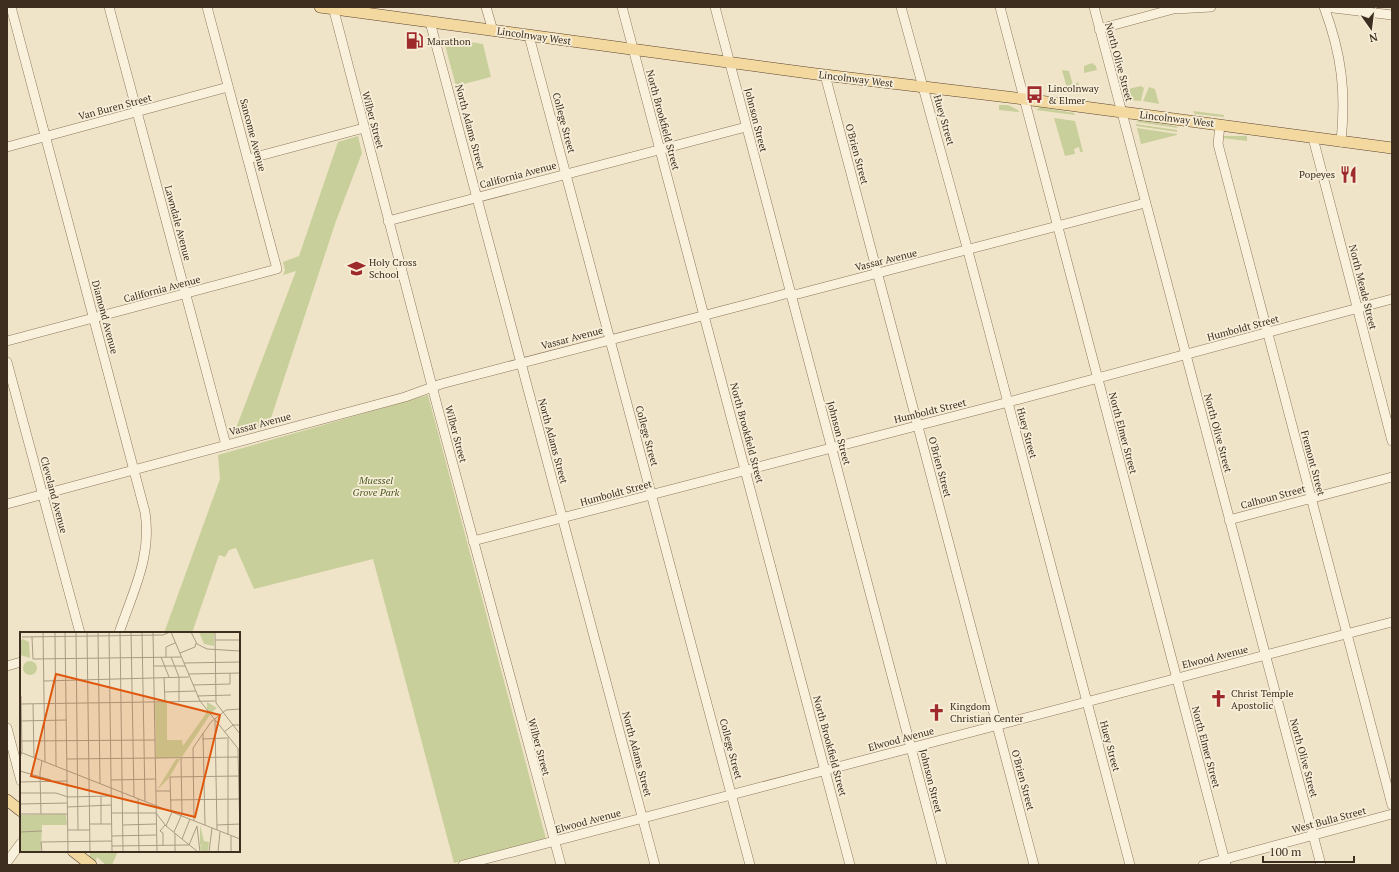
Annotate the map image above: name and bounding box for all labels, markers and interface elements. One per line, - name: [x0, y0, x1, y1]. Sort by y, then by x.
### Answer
- north arrow: [1351, 8, 1391, 48]
- street label: North Olive Street: [1102, 21, 1136, 103]
- street label: Lincolnway West: [496, 24, 572, 48]
- text: N: [1367, 30, 1379, 46]
- fuel station icon: Marathon: [404, 31, 424, 51]
- place label: Marathon: [427, 35, 471, 48]
- street label: North Brookfield Street: [643, 68, 683, 172]
- street label: Lincolnway West: [818, 68, 894, 90]
- place label: Lincolnway & Elmer: [1048, 82, 1100, 107]
- street label: North Adams Street: [452, 83, 488, 171]
- bus stop icon: Lincolnway & Elmer: [1025, 84, 1045, 104]
- street label: Johnson Street: [742, 87, 770, 154]
- street label: Wilber Street: [359, 90, 387, 150]
- street label: Van Buren Street: [77, 91, 153, 123]
- street label: College Street: [550, 91, 578, 155]
- street label: Huey Street: [931, 93, 957, 147]
- street label: Sancome Avenue: [237, 97, 269, 173]
- street label: Lincolnway West: [1139, 108, 1215, 130]
- street label: O'Brien Street: [843, 122, 871, 186]
- street label: California Avenue: [478, 158, 558, 192]
- restaurant icon: Popeyes: [1338, 164, 1358, 184]
- place label: Popeyes: [1299, 168, 1335, 181]
- street label: Lawndale Avenue: [162, 184, 194, 262]
- street label: North Meade Street: [1346, 243, 1380, 331]
- street label: Vassar Avenue: [854, 246, 918, 274]
- place label: Holy Cross School: [369, 256, 417, 281]
- school or university icon: Holy Cross School: [346, 258, 366, 278]
- street label: California Avenue: [122, 272, 202, 306]
- street label: Diamond Avenue: [89, 279, 121, 355]
- street label: Humboldt Street: [1206, 312, 1281, 344]
- street label: Vassar Avenue: [540, 323, 604, 353]
- street label: North Brookfield Street: [727, 381, 767, 485]
- street label: North Elmer Street: [1106, 391, 1140, 476]
- street label: North Olive Street: [1201, 392, 1235, 474]
- street label: Humboldt Street: [893, 396, 968, 426]
- street label: North Adams Street: [535, 397, 571, 485]
- street label: Johnson Street: [824, 400, 854, 467]
- street label: Wilber Street: [442, 404, 470, 464]
- street label: College Street: [633, 404, 661, 468]
- street label: Huey Street: [1014, 406, 1040, 460]
- street label: Vassar Avenue: [228, 409, 292, 439]
- street label: Fremont Street: [1298, 429, 1328, 497]
- street label: O'Brien Street: [926, 435, 954, 499]
- street label: Cleveland Avenue: [38, 455, 70, 535]
- park label: Muessel Grove Park: [353, 474, 400, 499]
- street label: Humboldt Street: [579, 477, 654, 509]
- street label: Calhoun Street: [1239, 482, 1307, 512]
- inset map: [20, 632, 240, 852]
- street label: Elwood Avenue: [1181, 643, 1249, 671]
- place label: Christ Temple Apostolic: [1231, 687, 1294, 712]
- church icon: Christ Temple Apostolic: [1208, 689, 1228, 709]
- street label: North Brookfield Street: [810, 694, 850, 798]
- place label: Kingdom Christian Center: [950, 700, 1024, 725]
- church icon: Kingdom Christian Center: [927, 702, 947, 722]
- street label: North Elmer Street: [1189, 705, 1223, 790]
- street label: North Adams Street: [619, 710, 655, 798]
- street label: Wilber Street: [525, 717, 553, 777]
- street label: College Street: [717, 717, 745, 781]
- street label: North Olive Street: [1287, 717, 1321, 799]
- street label: Huey Street: [1097, 719, 1123, 773]
- street label: Elwood Avenue: [867, 724, 935, 754]
- street label: Johnson Street: [917, 748, 945, 815]
- street label: O'Brien Street: [1009, 748, 1037, 812]
- street label: West Bulla Street: [1290, 804, 1368, 836]
- street label: Elwood Avenue: [554, 806, 622, 836]
- scale bar: [1263, 838, 1354, 864]
- text: 100 m: [1269, 844, 1302, 859]

